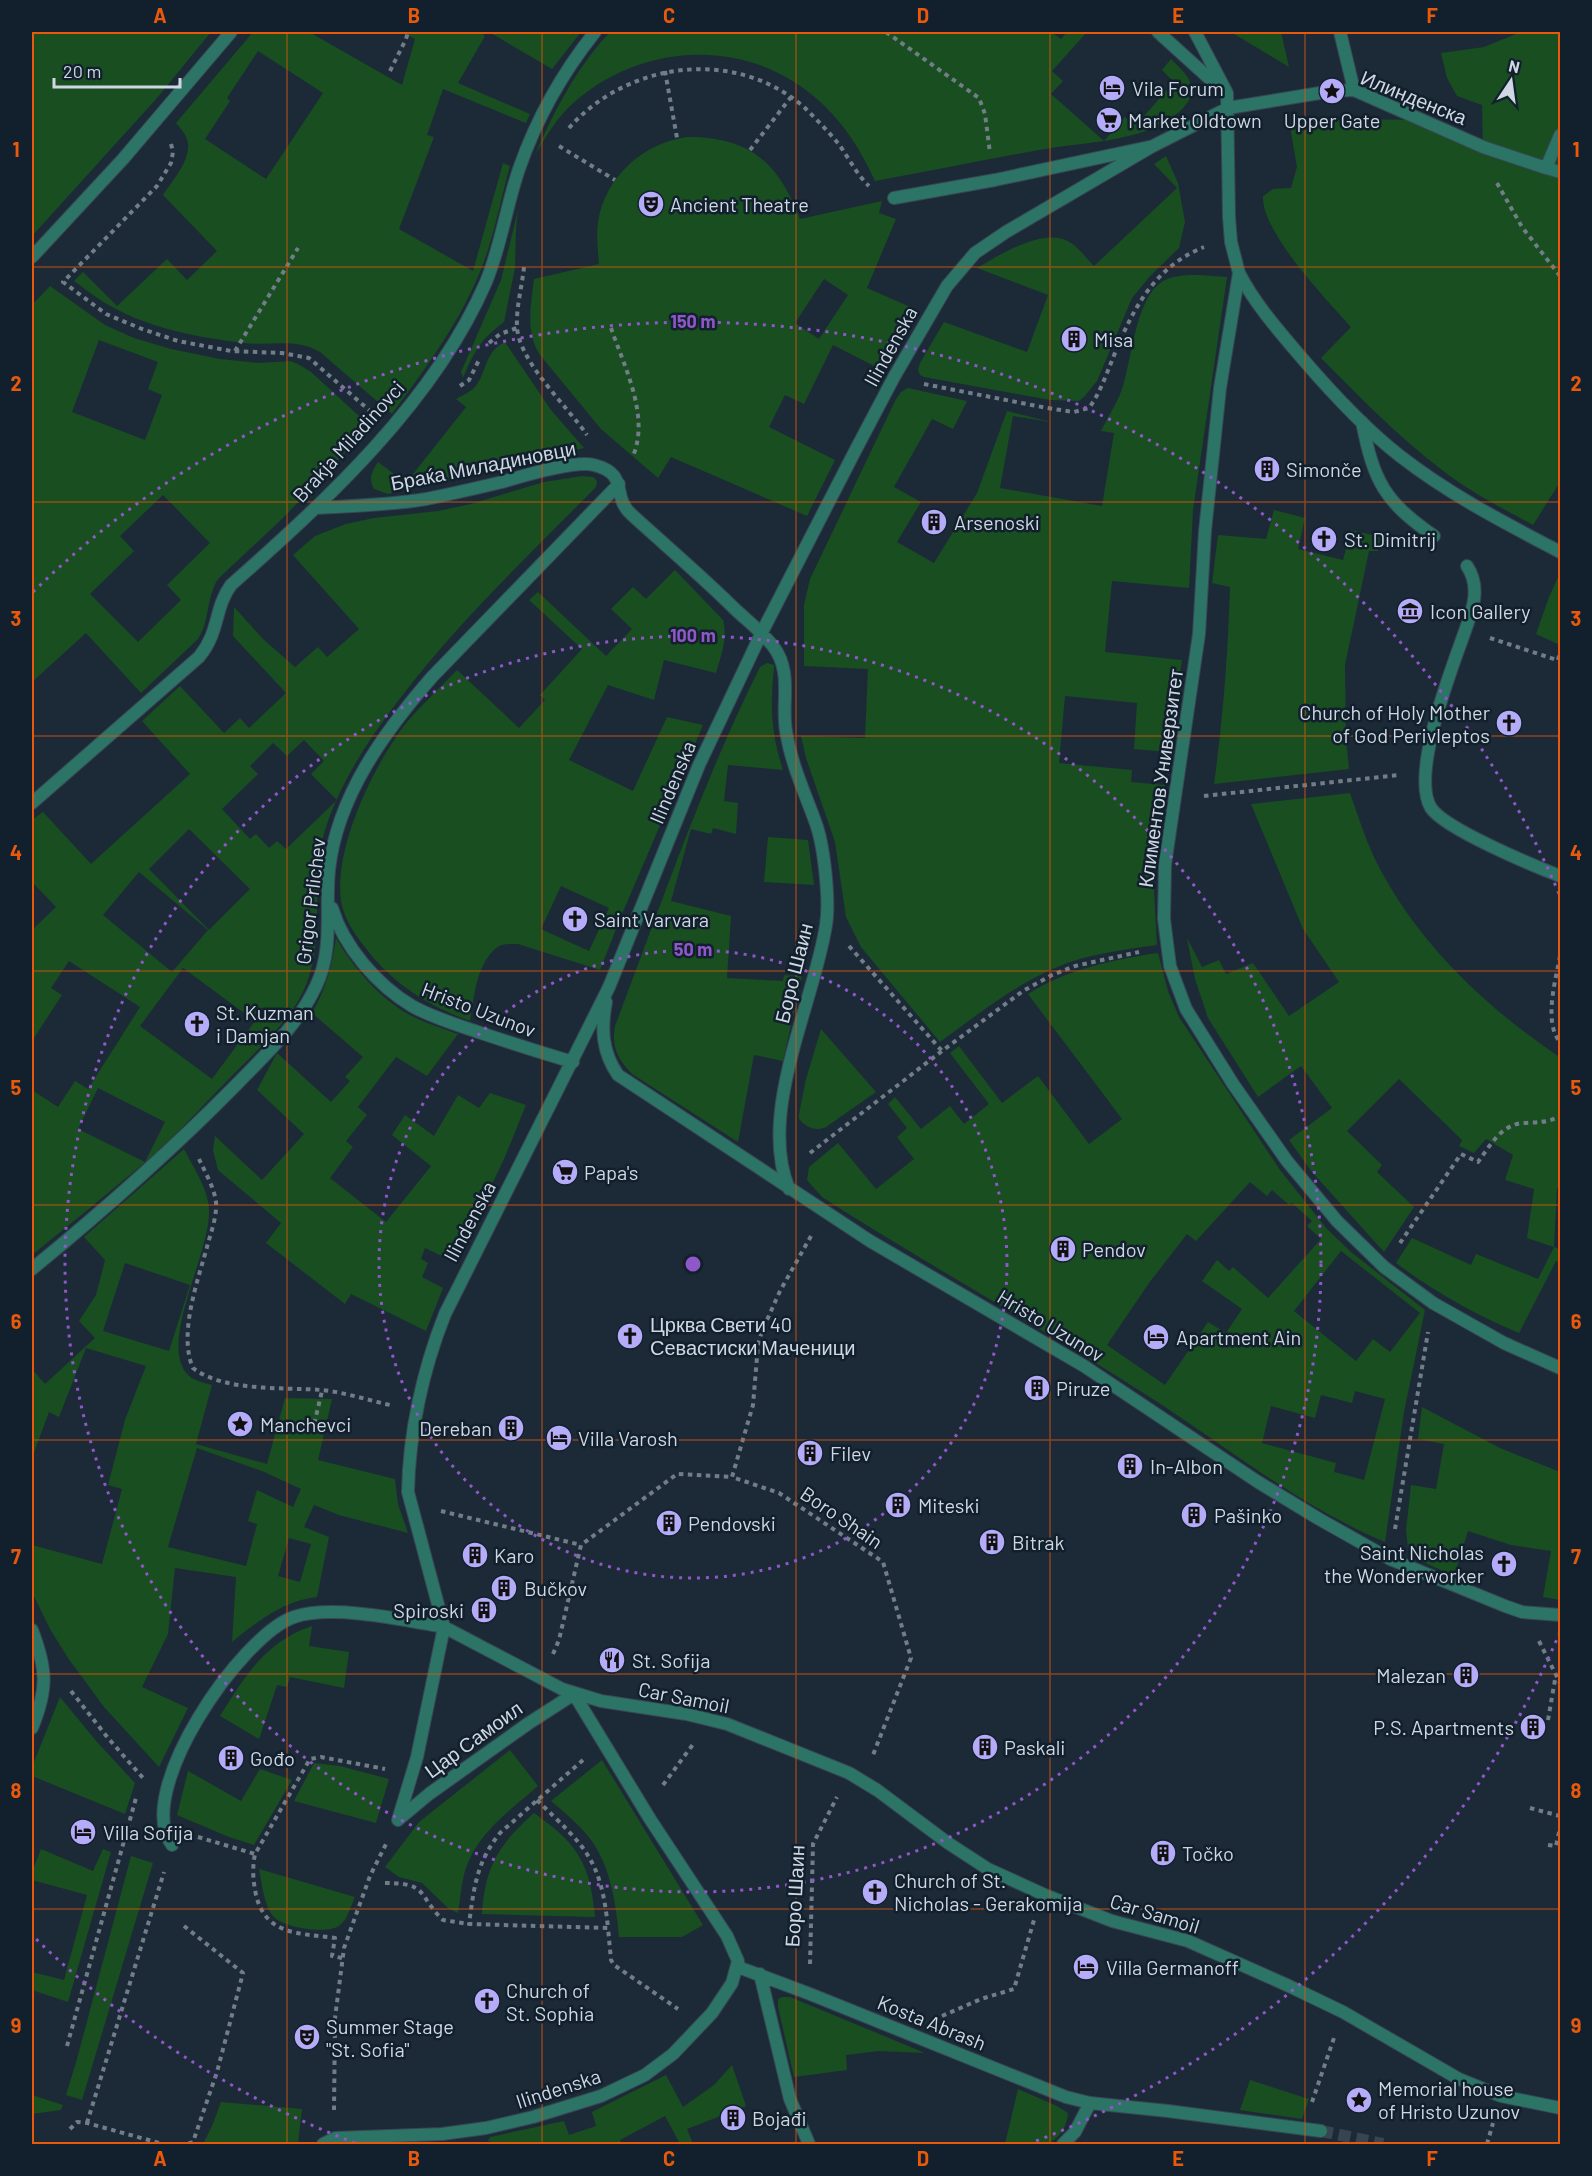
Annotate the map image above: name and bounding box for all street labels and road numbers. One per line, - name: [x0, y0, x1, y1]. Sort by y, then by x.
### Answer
- street label: Илинденска: [1357, 65, 1471, 130]
- street label: Ilindenska: [858, 302, 922, 390]
- street label: Brakja Miladinovci: [287, 375, 409, 507]
- street label: Браќа Миладиновци: [388, 435, 578, 495]
- street label: Климентов Универзитет: [1133, 667, 1187, 889]
- street label: Ilindenska: [644, 737, 700, 827]
- street label: Grigor Prlichev: [290, 836, 330, 966]
- street label: Боро Шаин: [769, 921, 817, 1025]
- street label: Hristo Uzunov: [419, 976, 539, 1042]
- street label: Ilindenska: [438, 1177, 500, 1265]
- street label: Hristo Uzunov: [993, 1284, 1109, 1366]
- street label: Boro Shain: [796, 1481, 888, 1553]
- street label: Car Samoil: [636, 1676, 732, 1718]
- street label: Цар Самоил: [419, 1695, 527, 1783]
- street label: Боро Шаин: [779, 1844, 809, 1948]
- street label: Car Samoil: [1107, 1888, 1203, 1938]
- street label: Kosta Abrash: [874, 1989, 990, 2055]
- street label: Ilindenska: [513, 2063, 603, 2113]

